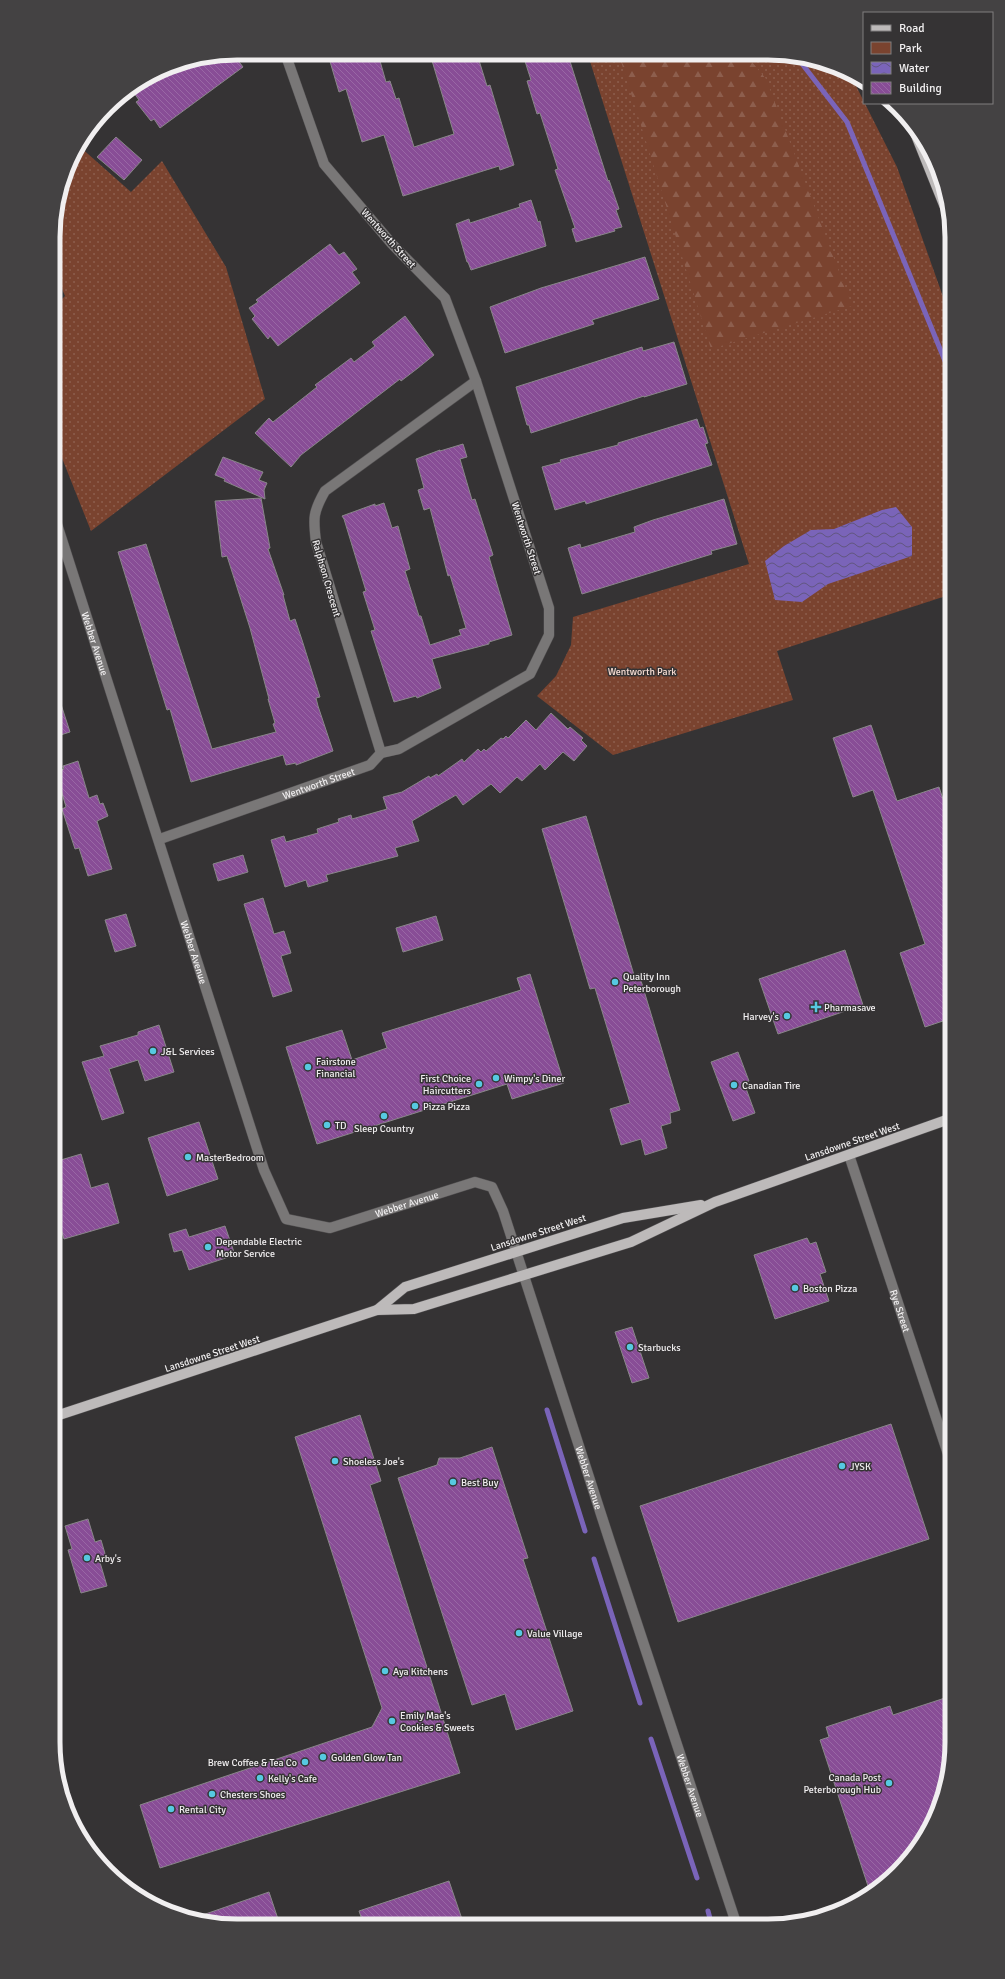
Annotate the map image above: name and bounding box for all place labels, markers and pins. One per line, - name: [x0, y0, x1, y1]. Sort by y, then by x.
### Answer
- place label: Quality Inn Peterborough: [623, 971, 681, 995]
- marker: Quality Inn Peterborough: [610, 977, 620, 987]
- marker: Pharmasave: [811, 1002, 821, 1012]
- place label: Pharmasave: [824, 1002, 876, 1014]
- place label: Harvey's: [743, 1011, 780, 1023]
- marker: Harvey's: [782, 1011, 792, 1021]
- marker: J&L Services: [148, 1046, 158, 1056]
- place label: J&L Services: [161, 1046, 215, 1058]
- place label: Fairstone Financial: [316, 1056, 356, 1080]
- marker: Fairstone Financial: [303, 1062, 313, 1072]
- place label: First Choice Haircutters: [420, 1073, 472, 1097]
- marker: Wimpy's Diner: [491, 1073, 501, 1083]
- place label: Wimpy's Diner: [504, 1073, 565, 1085]
- marker: First Choice Haircutters: [474, 1079, 484, 1089]
- marker: Canadian Tire: [729, 1080, 739, 1090]
- place label: Canadian Tire: [742, 1080, 800, 1092]
- marker: Pizza Pizza: [410, 1101, 420, 1111]
- place label: Pizza Pizza: [423, 1101, 470, 1113]
- marker: Sleep Country: [379, 1111, 389, 1121]
- marker: TD: [322, 1120, 332, 1130]
- place label: TD: [335, 1120, 346, 1132]
- place label: Sleep Country: [354, 1123, 414, 1135]
- marker: MasterBedroom: [183, 1152, 193, 1162]
- place label: MasterBedroom: [196, 1152, 264, 1164]
- place label: Dependable Electric Motor Service: [216, 1236, 302, 1260]
- marker: Dependable Electric Motor Service: [203, 1242, 213, 1252]
- marker: Boston Pizza: [790, 1283, 800, 1293]
- place label: Boston Pizza: [803, 1283, 857, 1295]
- marker: Starbucks: [625, 1342, 635, 1352]
- place label: Starbucks: [638, 1342, 681, 1354]
- marker: Shoeless Joe's: [330, 1456, 340, 1466]
- place label: Shoeless Joe's: [343, 1456, 405, 1468]
- marker: JYSK: [837, 1461, 847, 1471]
- place label: JYSK: [850, 1461, 871, 1473]
- marker: Best Buy: [448, 1477, 458, 1487]
- place label: Best Buy: [461, 1477, 499, 1489]
- marker: Arby's: [82, 1553, 92, 1563]
- place label: Arby's: [95, 1553, 122, 1565]
- marker: Value Village: [514, 1628, 524, 1638]
- place label: Value Village: [527, 1628, 582, 1640]
- marker: Aya Kitchens: [380, 1666, 390, 1676]
- place label: Aya Kitchens: [393, 1666, 448, 1678]
- place label: Emily Mae's Cookies & Sweets: [400, 1710, 475, 1734]
- marker: Emily Mae's Cookies & Sweets: [387, 1716, 397, 1726]
- marker: Golden Glow Tan: [318, 1752, 328, 1762]
- place label: Golden Glow Tan: [331, 1752, 402, 1764]
- place label: Brew Coffee & Tea Co: [208, 1757, 297, 1769]
- marker: Brew Coffee & Tea Co: [300, 1757, 310, 1767]
- place label: Canada Post Peterborough Hub: [803, 1772, 881, 1796]
- marker: Kelly's Cafe: [255, 1773, 265, 1783]
- place label: Kelly's Cafe: [268, 1773, 317, 1785]
- marker: Canada Post Peterborough Hub: [884, 1778, 894, 1788]
- marker: Chesters Shoes: [207, 1789, 217, 1799]
- place label: Chesters Shoes: [220, 1789, 286, 1801]
- marker: Rental City: [166, 1804, 176, 1814]
- place label: Rental City: [179, 1804, 226, 1816]

